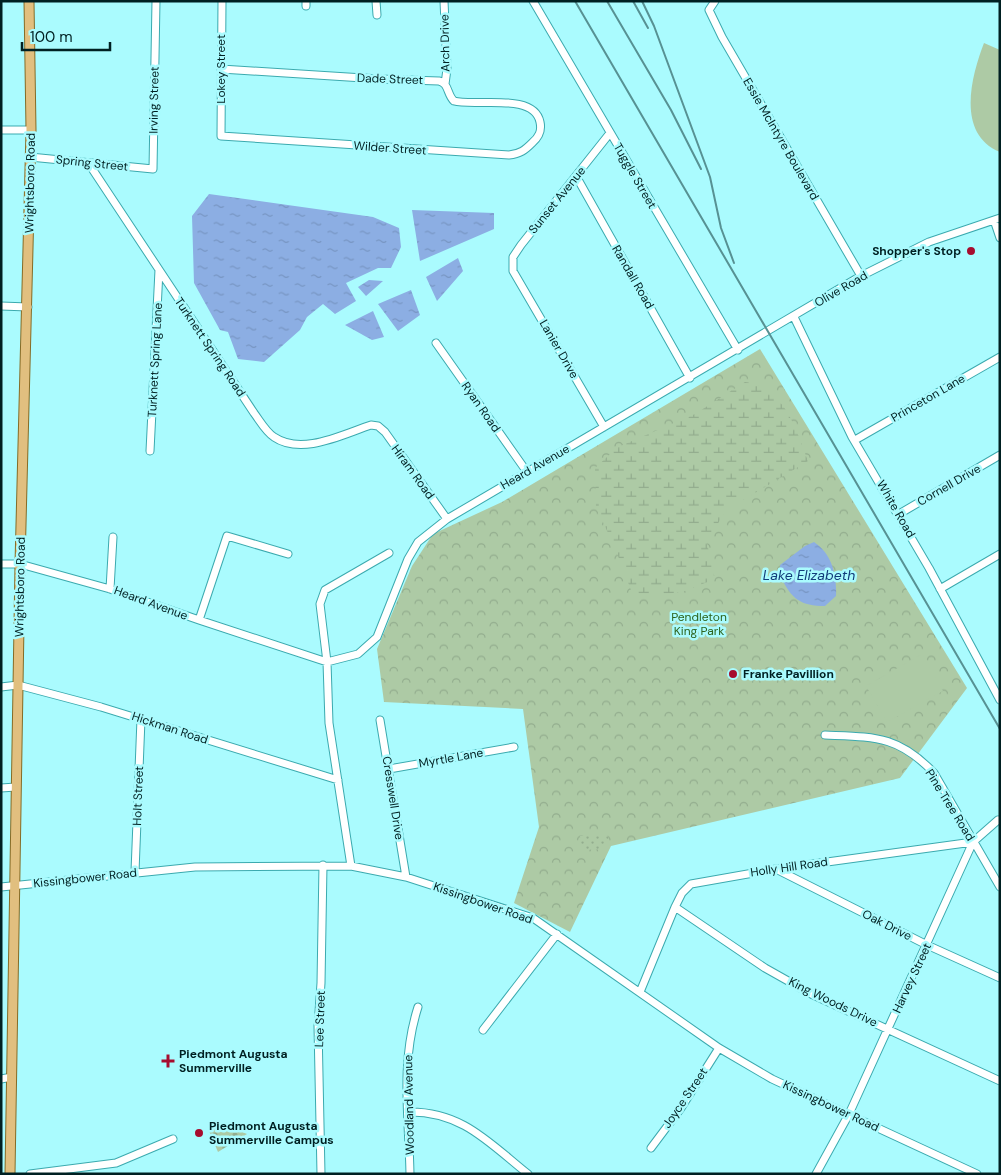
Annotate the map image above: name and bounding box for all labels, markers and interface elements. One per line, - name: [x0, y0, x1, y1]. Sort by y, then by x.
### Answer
- street label: Arch Drive: [436, 14, 454, 72]
- scale bar: [22, 20, 110, 52]
- text: 100 m: [30, 27, 73, 47]
- street label: Lokey Street: [213, 34, 229, 104]
- street label: Irving Street: [145, 66, 163, 134]
- street label: Dade Street: [357, 70, 424, 88]
- street label: Essie McIntyre Boulevard: [739, 75, 823, 203]
- street label: Wrightsboro Road: [21, 133, 39, 233]
- street label: Wilder Street: [353, 137, 427, 159]
- street label: Tuggle Street: [610, 140, 660, 212]
- street label: Spring Street: [55, 151, 129, 175]
- street label: Sunset Avenue: [525, 163, 589, 237]
- street label: Randall Road: [608, 242, 658, 312]
- place label: Shopper's Stop: [872, 243, 961, 259]
- marker: Shopper's Stop: [965, 245, 977, 257]
- street label: Olive Road: [812, 267, 870, 311]
- street label: Turknett Spring Road: [171, 294, 249, 400]
- street label: Turknett Spring Lane: [144, 302, 166, 418]
- street label: Lanier Drive: [536, 317, 582, 382]
- street label: Princeton Lane: [888, 370, 968, 426]
- street label: Ryan Road: [458, 379, 504, 435]
- street label: Hiram Road: [388, 441, 438, 503]
- street label: Heard Avenue: [498, 441, 573, 493]
- street label: Cornell Drive: [914, 460, 984, 510]
- street label: White Road: [873, 477, 919, 541]
- street label: Wrightsboro Road: [11, 537, 29, 637]
- water label: Lake Elizabeth: [763, 566, 855, 584]
- street label: Heard Avenue: [112, 582, 190, 624]
- park label: Pendleton King Park: [671, 609, 727, 639]
- place label: Franke Pavillion: [743, 666, 834, 682]
- marker: Franke Pavillion: [727, 668, 739, 680]
- street label: Hickman Road: [130, 708, 210, 748]
- street label: Myrtle Lane: [418, 744, 485, 772]
- street label: Cresswell Drive: [379, 755, 408, 841]
- street label: Holt Street: [129, 766, 147, 826]
- street label: Pine Tree Road: [922, 766, 978, 844]
- street label: Holly Hill Road: [749, 854, 829, 880]
- street label: Kissingbower Road: [32, 865, 138, 891]
- street label: Kissingbower Road: [431, 878, 535, 928]
- street label: Oak Drive: [860, 906, 915, 944]
- street label: Harvey Street: [889, 940, 935, 1016]
- street label: King Woods Drive: [786, 974, 880, 1031]
- street label: Lee Street: [311, 990, 329, 1048]
- place label: Piedmont Augusta Summerville: [179, 1046, 288, 1076]
- marker: Piedmont Augusta Summerville: [161, 1054, 175, 1068]
- street label: Woodland Avenue: [400, 1055, 418, 1155]
- street label: Joyce Street: [659, 1064, 711, 1131]
- street label: Kissingbower Road: [780, 1077, 882, 1135]
- place label: Piedmont Augusta Summerville Campus: [209, 1118, 334, 1148]
- marker: Piedmont Augusta Summerville Campus: [193, 1127, 205, 1139]

